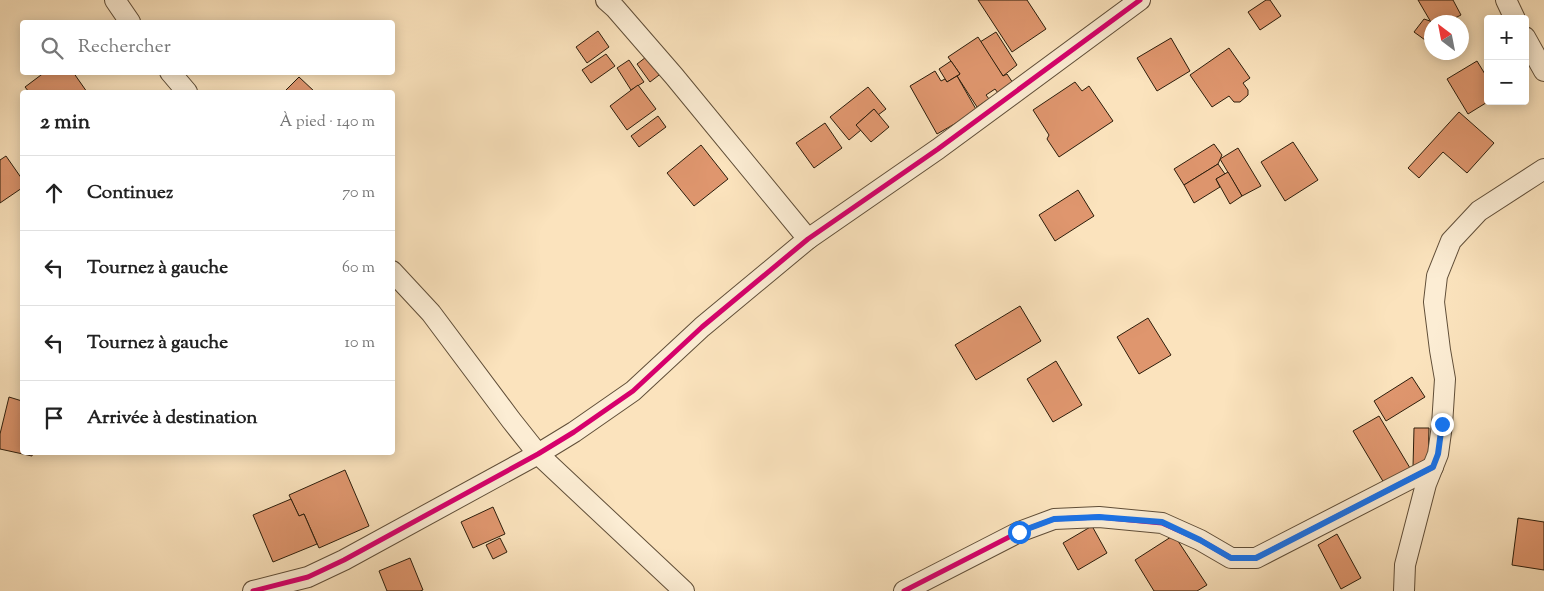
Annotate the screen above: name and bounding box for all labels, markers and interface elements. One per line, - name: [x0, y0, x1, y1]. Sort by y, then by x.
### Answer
- north arrow: [1424, 15, 1469, 60]
- map controls: [1484, 15, 1529, 105]
- button: +: [1484, 15, 1529, 60]
- search box: [20, 20, 395, 75]
- icon: search: [38, 34, 66, 62]
- text: Rechercher: [78, 34, 171, 61]
- button: −: [1484, 60, 1529, 105]
- text: 2 min: [40, 108, 90, 138]
- text: À pied · 140 m: [279, 111, 375, 134]
- icon: ahead: [40, 179, 68, 207]
- text: Continuez: [87, 180, 173, 207]
- text: 70 m: [342, 182, 375, 205]
- icon: left: [40, 254, 68, 282]
- text: Tournez à gauche: [87, 255, 228, 282]
- text: 60 m: [342, 257, 375, 280]
- icon: left: [40, 329, 68, 357]
- text: Tournez à gauche: [87, 330, 228, 357]
- text: 10 m: [345, 332, 375, 355]
- icon: arrive: [40, 404, 68, 432]
- text: Arrivée à destination: [87, 405, 258, 432]
- route end: [1431, 413, 1454, 436]
- route start: [1008, 521, 1031, 544]

